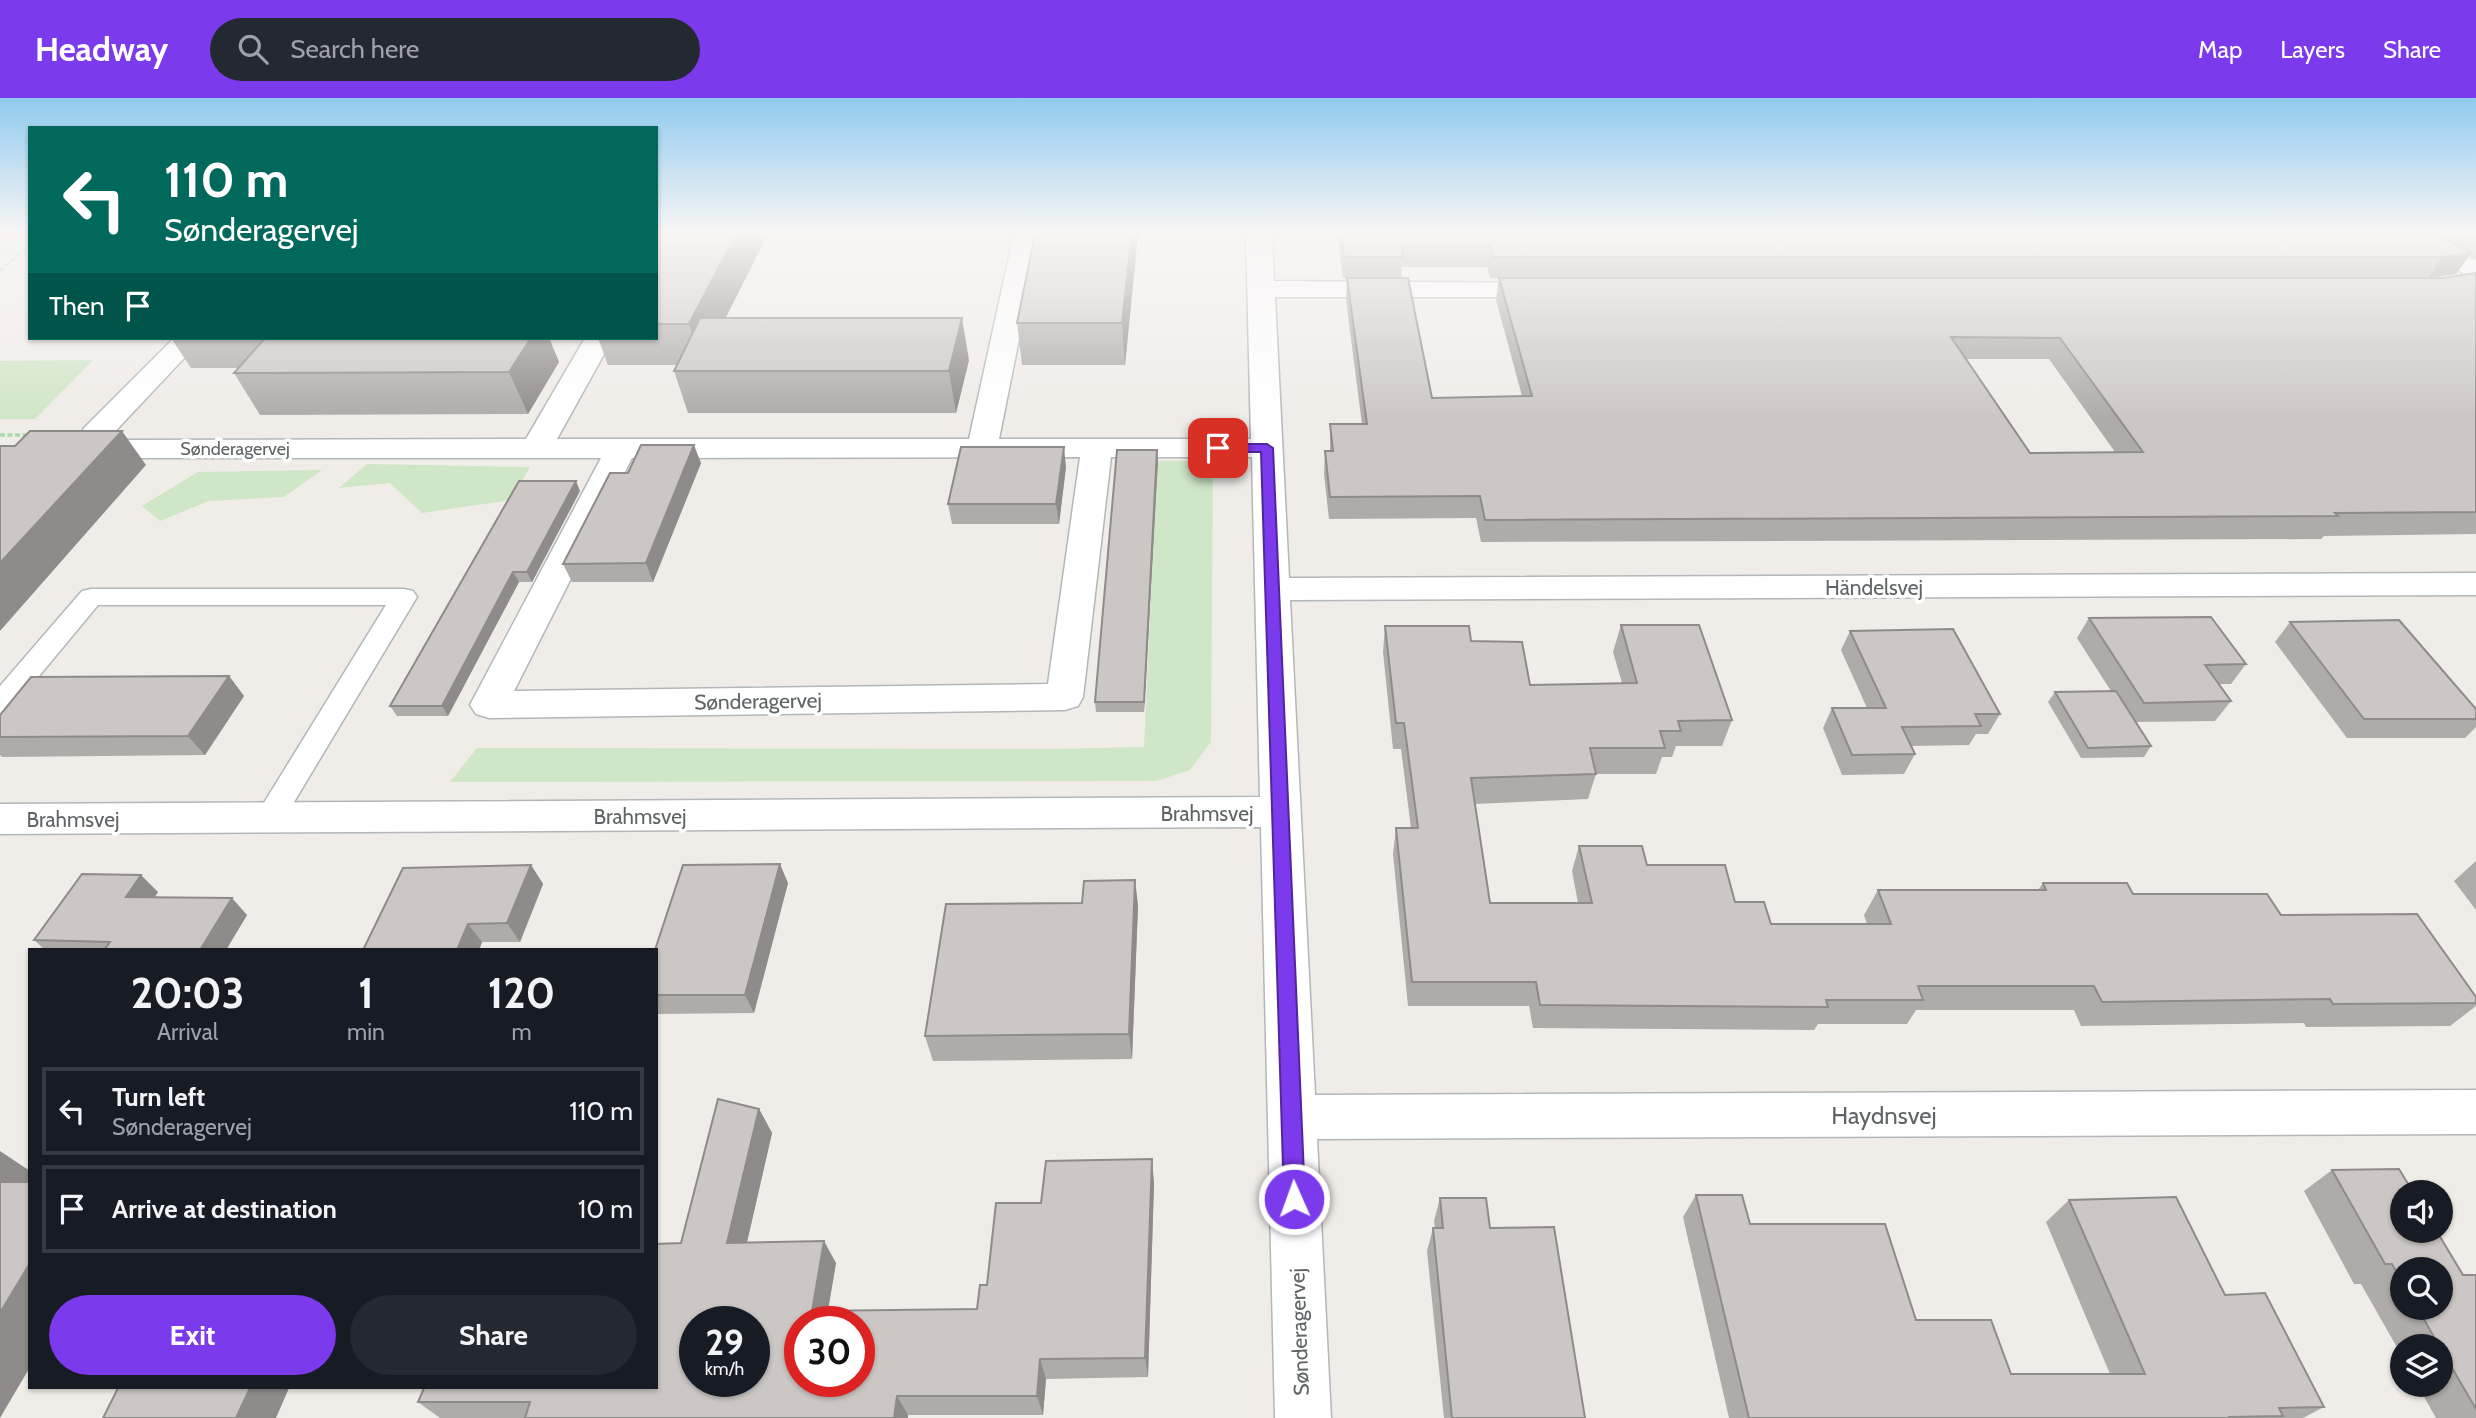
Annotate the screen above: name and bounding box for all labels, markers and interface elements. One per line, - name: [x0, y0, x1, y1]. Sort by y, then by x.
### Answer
- search box: [210, 18, 700, 81]
- text: Headway: [35, 29, 168, 69]
- icon: search: [234, 30, 272, 68]
- text: Search here: [290, 33, 419, 65]
- text: Map: [2198, 35, 2242, 64]
- text: Layers: [2280, 35, 2345, 64]
- text: Share: [2383, 35, 2441, 64]
- text: 110 m: [164, 150, 288, 209]
- icon: left: [49, 154, 140, 245]
- text: Sønderagervej: [164, 210, 359, 249]
- icon: arrive: [119, 287, 157, 325]
- text: Then: [49, 290, 105, 322]
- pin: [1188, 418, 1248, 478]
- icon: arrive: [1199, 429, 1237, 467]
- street label: Sønderagervej: [180, 438, 290, 460]
- street label: Händelsvej: [1825, 575, 1923, 601]
- street label: Sønderagervej: [694, 687, 822, 716]
- street label: Brahmsvej: [1161, 801, 1253, 827]
- street label: Brahmsvej: [594, 804, 686, 830]
- street label: Brahmsvej: [27, 807, 119, 833]
- text: 20:03: [131, 967, 244, 1019]
- text: 1: [358, 967, 374, 1019]
- text: 120: [488, 967, 555, 1019]
- text: Arrival: [157, 1018, 218, 1046]
- text: min: [347, 1018, 385, 1046]
- text: m: [511, 1018, 532, 1046]
- text: Turn left: [112, 1081, 205, 1113]
- icon: left: [53, 1092, 91, 1130]
- text: 110 m: [569, 1095, 633, 1127]
- street label: Haydnsvej: [1831, 1101, 1937, 1130]
- text: Sønderagervej: [112, 1113, 252, 1141]
- position arrow: [1257, 1162, 1331, 1236]
- map controls: [2390, 1180, 2453, 1397]
- button: sound: [2390, 1180, 2453, 1243]
- icon: arrive: [53, 1190, 91, 1228]
- text: Arrive at destination: [112, 1193, 337, 1225]
- text: 10 m: [578, 1193, 633, 1225]
- button: search: [2390, 1257, 2453, 1320]
- street label: Sønderagervej: [1284, 1268, 1315, 1396]
- button: Exit: [49, 1295, 336, 1375]
- button: Share: [350, 1295, 637, 1375]
- speed limit sign: 30: [784, 1306, 875, 1397]
- text: 29: [705, 1321, 744, 1364]
- button: layers: [2390, 1334, 2453, 1397]
- text: km/h: [705, 1358, 744, 1380]

